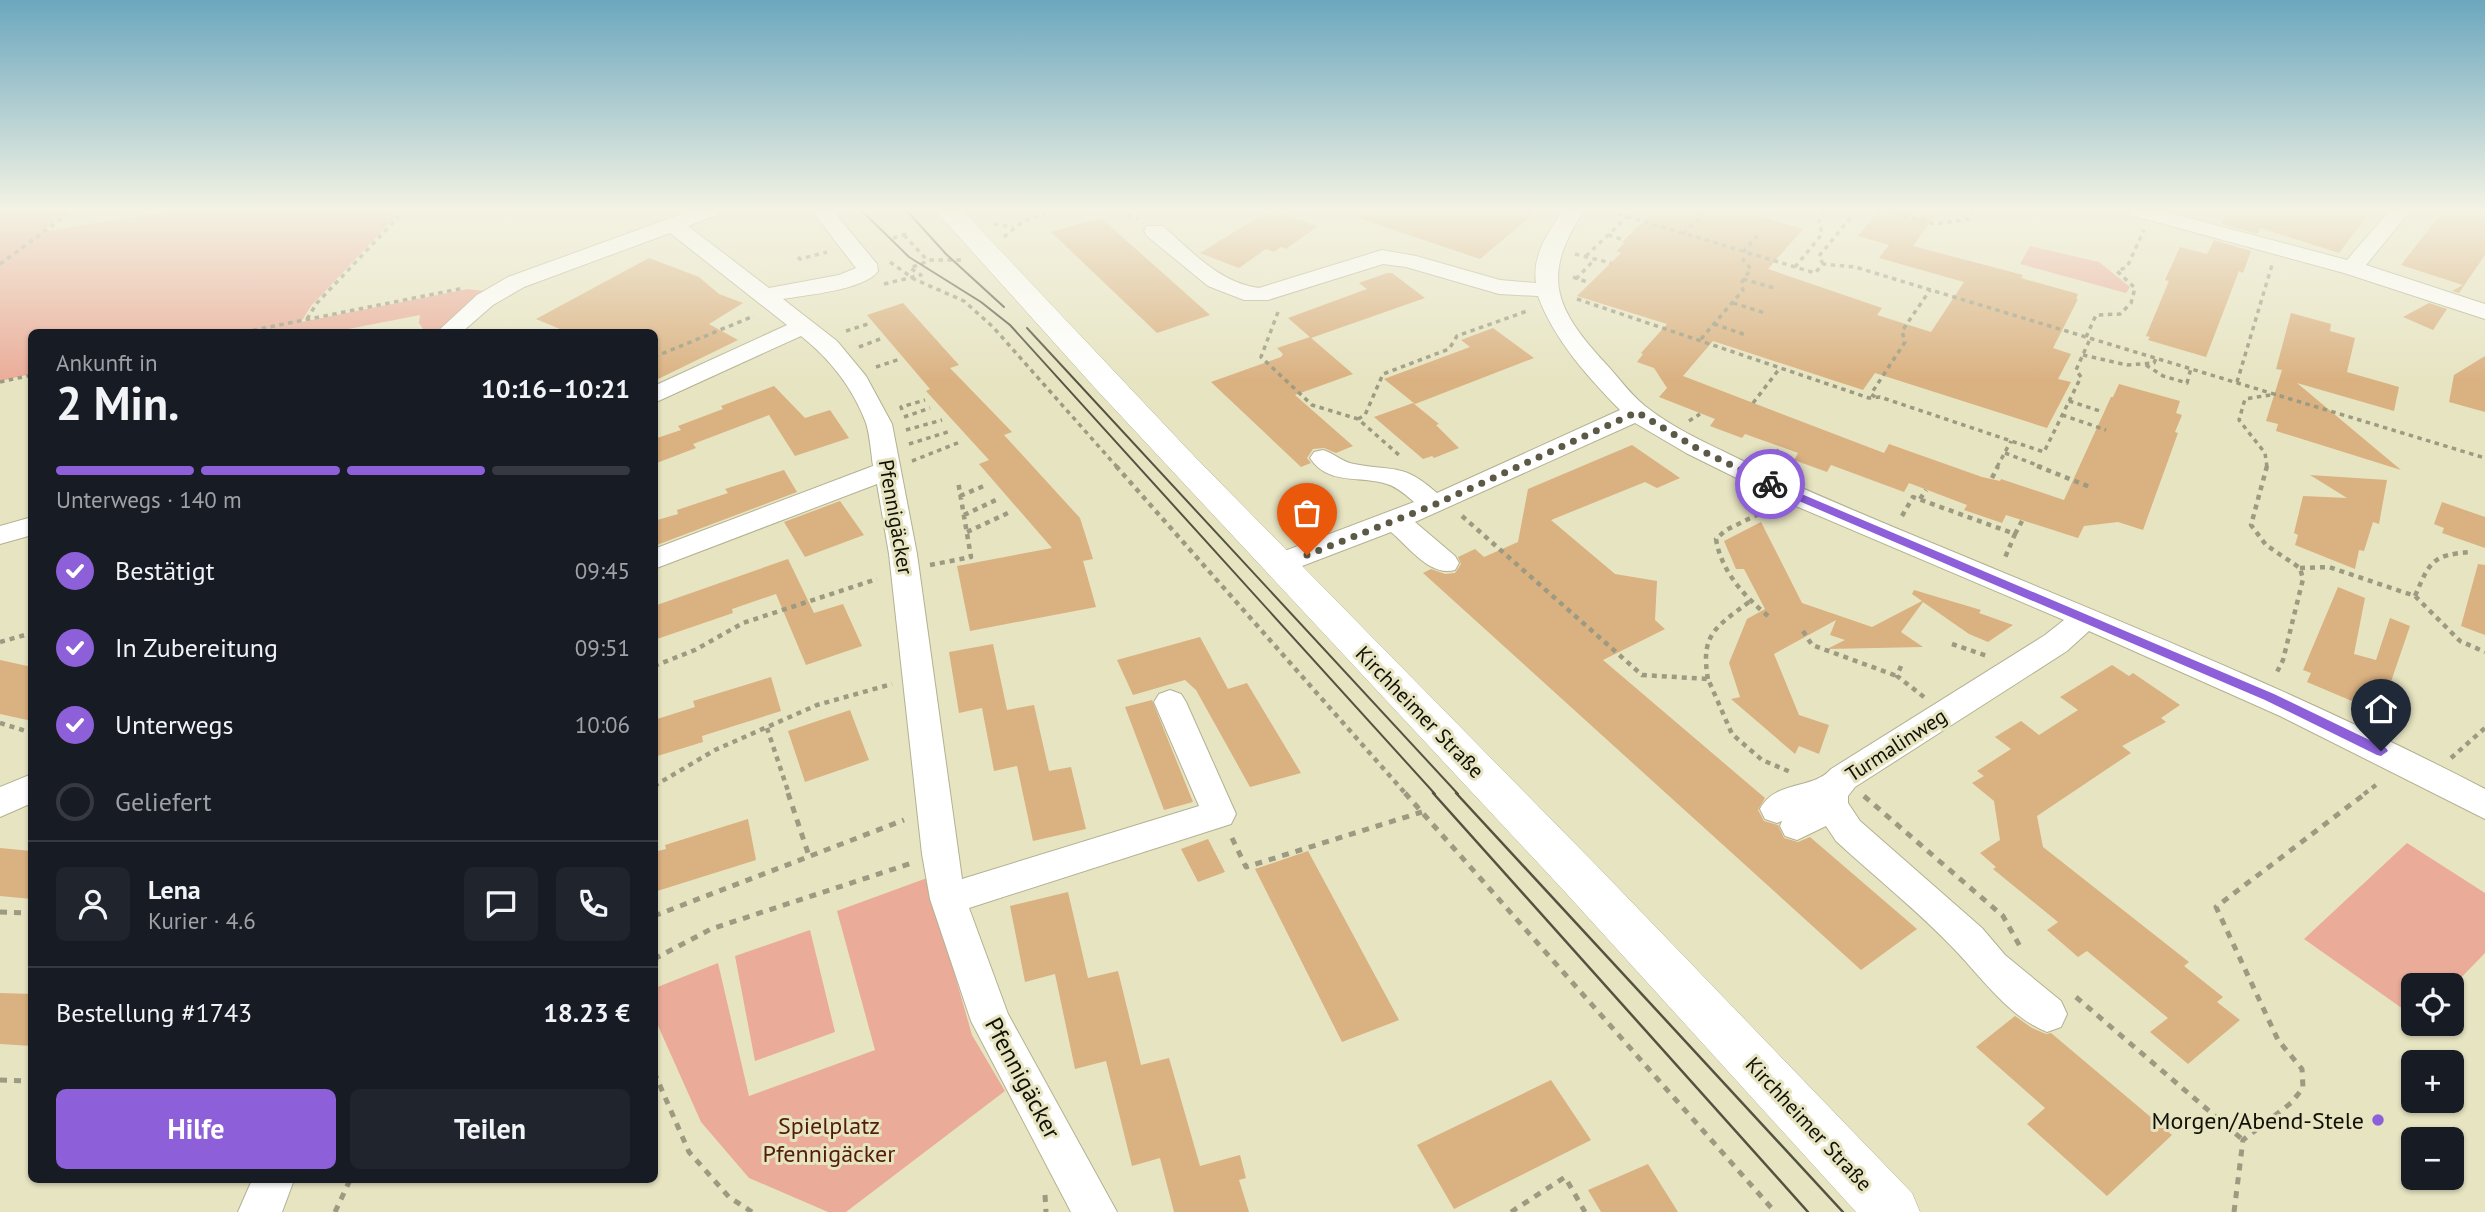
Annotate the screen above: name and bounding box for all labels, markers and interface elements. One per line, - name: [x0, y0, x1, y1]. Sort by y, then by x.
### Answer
- text: Ankunft in: [56, 348, 158, 377]
- text: 10:16–10:21: [481, 372, 630, 405]
- text: 2 Min.: [56, 373, 179, 433]
- courier: [1735, 449, 1805, 519]
- street label: Pfennigäcker: [873, 457, 919, 577]
- icon: bike: [1751, 465, 1789, 503]
- pin: [1277, 483, 1337, 555]
- text: Unterwegs · 140 m: [56, 485, 242, 514]
- icon: bag: [1288, 494, 1326, 532]
- icon: check: [56, 552, 94, 590]
- text: Bestätigt: [115, 554, 215, 587]
- text: 09:45: [575, 556, 630, 585]
- icon: check: [56, 629, 94, 667]
- text: In Zubereitung: [115, 631, 278, 664]
- text: 09:51: [575, 633, 630, 662]
- street label: Kirchheimer Straße: [1350, 640, 1490, 784]
- pin: [2351, 679, 2411, 751]
- icon: home: [2362, 690, 2400, 728]
- street label: Turmalinweg: [1840, 702, 1952, 788]
- icon: check: [56, 706, 94, 744]
- text: Unterwegs: [115, 708, 233, 741]
- text: 10:06: [575, 710, 630, 739]
- text: Geliefert: [115, 785, 212, 818]
- button: person: [56, 867, 130, 941]
- button: chat: [464, 867, 538, 941]
- button: phone: [556, 867, 630, 941]
- text: Lena: [148, 873, 201, 906]
- text: Kurier · 4.6: [148, 906, 256, 935]
- map controls: [2401, 973, 2464, 1190]
- button: locate: [2401, 973, 2464, 1036]
- text: Bestellung #1743: [56, 996, 252, 1029]
- text: 18.23 €: [543, 996, 630, 1029]
- street label: Pfennigäcker: [978, 1012, 1068, 1144]
- button: +: [2401, 1050, 2464, 1113]
- street label: Kirchheimer Straße: [1740, 1051, 1878, 1197]
- button: Hilfe: [56, 1089, 336, 1169]
- button: Teilen: [350, 1089, 630, 1169]
- place label: Morgen/Abend-Stele: [2151, 1105, 2364, 1136]
- park label: Spielplatz Pfennigäcker: [763, 1110, 895, 1169]
- marker: Morgen/Abend-Stele: [2370, 1112, 2386, 1128]
- button: −: [2401, 1127, 2464, 1190]

